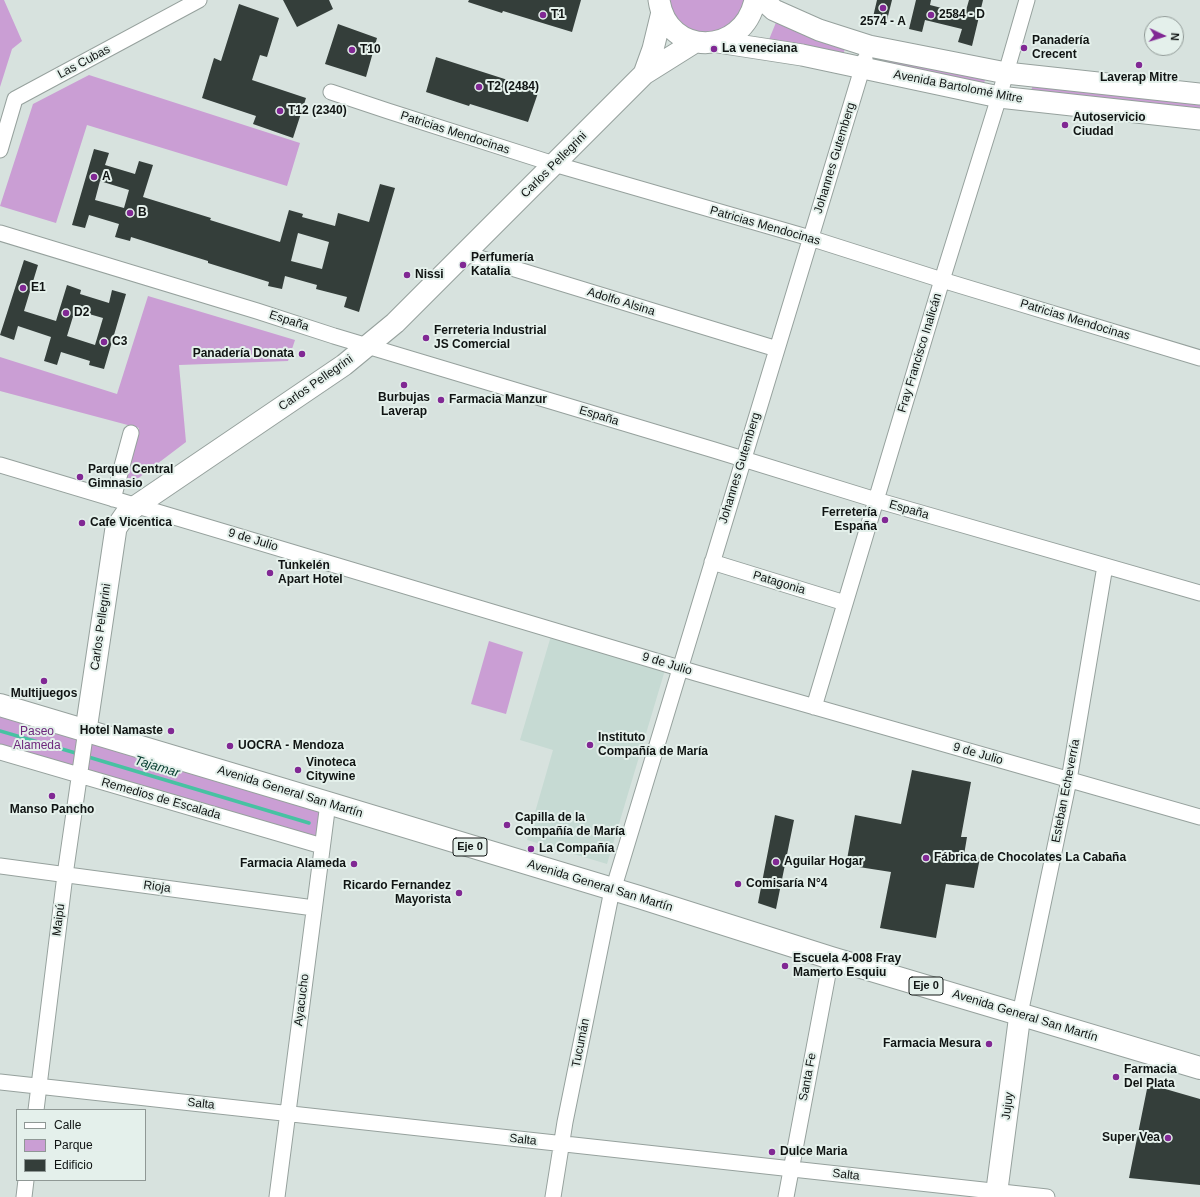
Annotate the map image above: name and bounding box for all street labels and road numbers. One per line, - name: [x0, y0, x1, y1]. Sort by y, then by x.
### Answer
- street label: Las Cubas: [55, 42, 113, 82]
- street label: Avenida Bartolomé Mitre: [892, 67, 1024, 107]
- street label: Johannes Gutemberg: [811, 101, 859, 215]
- street label: Patricias Mendocinas: [399, 109, 511, 157]
- street label: Carlos Pellegrini: [518, 129, 590, 201]
- street label: Patricias Mendocinas: [708, 203, 822, 249]
- street label: Adolfo Alsina: [585, 285, 657, 319]
- street label: Fray Francisco Inalicán: [895, 292, 945, 414]
- street label: Patricias Mendocinas: [1018, 296, 1132, 344]
- street label: España: [267, 308, 311, 334]
- street label: Carlos Pellegrini: [276, 352, 356, 414]
- street label: España: [577, 403, 621, 429]
- street label: Johannes Gutemberg: [716, 411, 764, 525]
- street label: España: [887, 497, 931, 523]
- street label: 9 de Julio: [226, 526, 280, 554]
- street label: Patagonia: [751, 568, 807, 598]
- street label: Carlos Pellegrini: [88, 583, 114, 671]
- street label: 9 de Julio: [640, 650, 694, 678]
- street label: Esteban Echeverría: [1049, 738, 1083, 844]
- street label: 9 de Julio: [951, 740, 1005, 768]
- street label: Avenida General San Martín: [216, 763, 364, 821]
- street label: Remedios de Escalada: [100, 775, 222, 823]
- road number: Eje 0: [453, 838, 487, 856]
- street label: Avenida General San Martín: [526, 857, 674, 915]
- street label: Rioja: [142, 878, 172, 896]
- street label: Maipú: [50, 903, 68, 937]
- street label: Ayacucho: [292, 973, 312, 1027]
- road number: Eje 0: [909, 977, 943, 995]
- street label: Avenida General San Martín: [951, 987, 1099, 1045]
- street label: Tucumán: [569, 1017, 593, 1069]
- street label: Santa Fe: [796, 1052, 820, 1102]
- street label: Jujuy: [999, 1091, 1017, 1121]
- street label: Salta: [187, 1095, 215, 1113]
- street label: Salta: [509, 1131, 537, 1149]
- street label: Salta: [832, 1166, 860, 1184]

